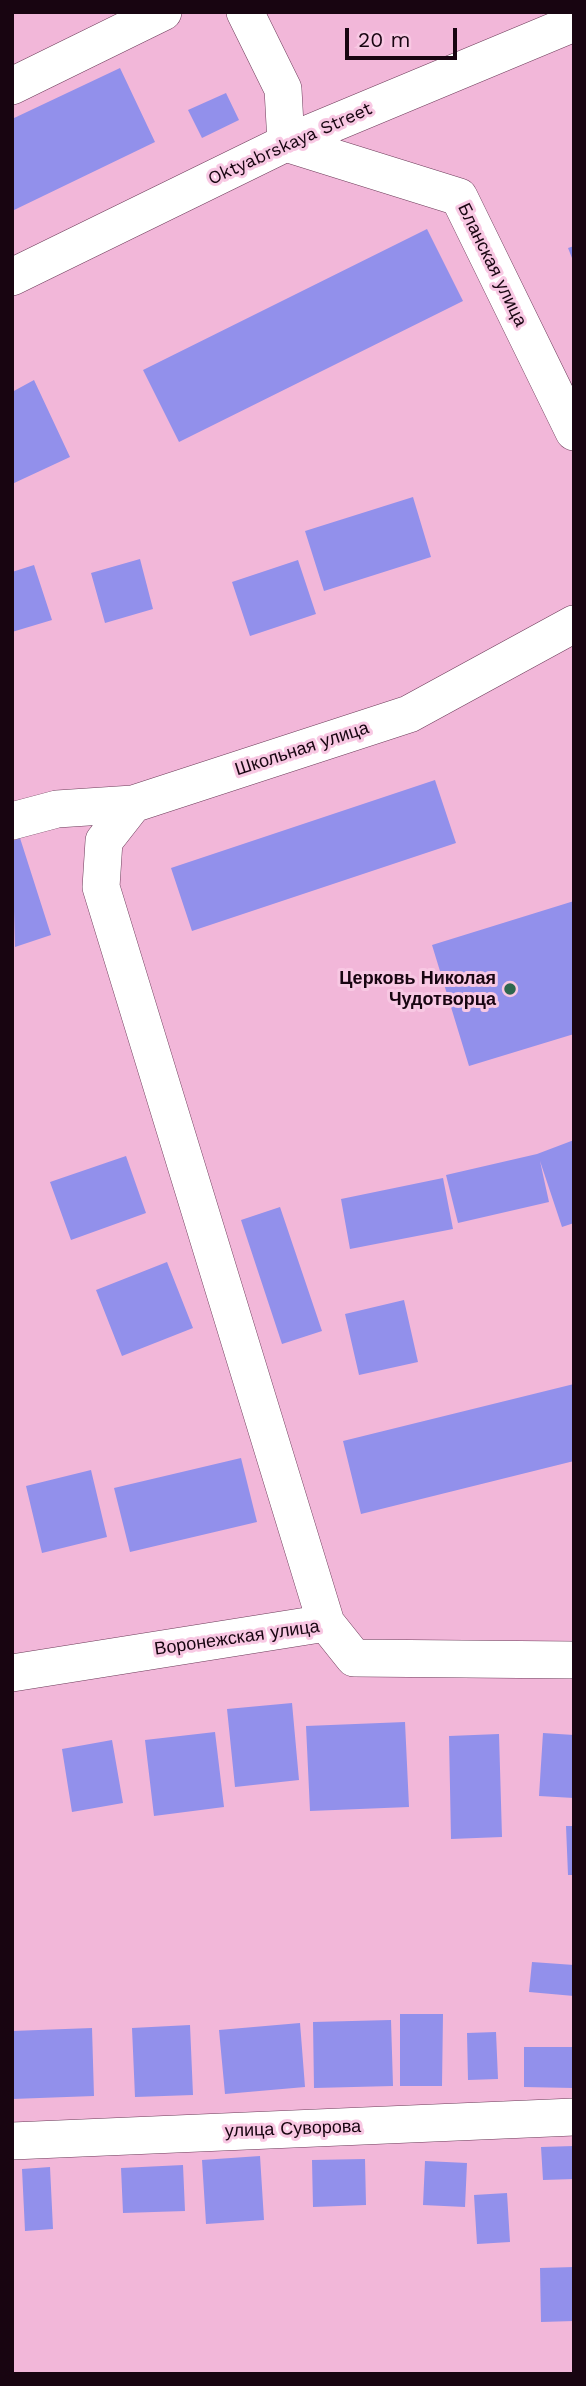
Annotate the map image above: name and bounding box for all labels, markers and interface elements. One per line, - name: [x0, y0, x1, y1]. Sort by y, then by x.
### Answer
- scale bar: [348, 14, 460, 58]
- text: 20 m: [358, 27, 410, 52]
- street label: Oktyabrskaya Street: [205, 98, 375, 190]
- street label: Бланская улица: [453, 200, 531, 330]
- street label: Школьная улица: [232, 717, 372, 781]
- place label: Церковь Николая Чудотворца: [339, 968, 496, 1010]
- marker: Церковь Николая Чудотворца: [502, 981, 518, 997]
- street label: Воронежская улица: [153, 1616, 321, 1660]
- street label: улица Суворова: [224, 2116, 362, 2142]

